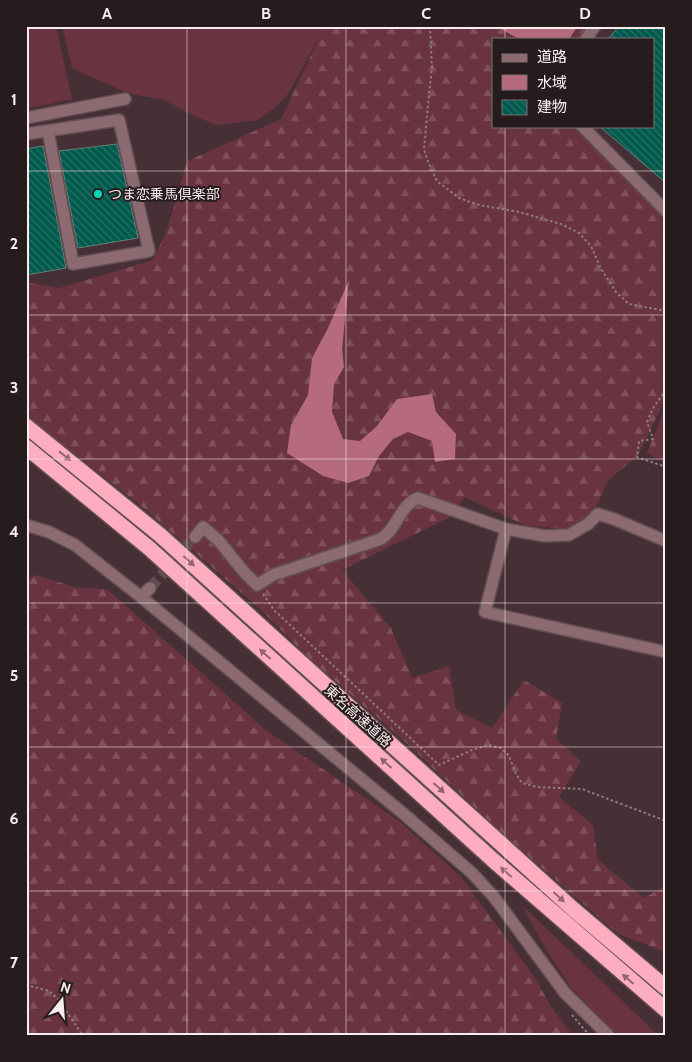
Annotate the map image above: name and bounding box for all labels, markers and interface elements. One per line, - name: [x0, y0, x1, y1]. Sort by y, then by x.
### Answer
- text: A: [102, 4, 112, 23]
- text: B: [261, 4, 271, 23]
- text: C: [421, 4, 431, 23]
- text: D: [579, 4, 591, 23]
- legend: [492, 38, 654, 128]
- text: 道路: [537, 48, 567, 66]
- text: 水域: [537, 74, 567, 92]
- text: 1: [11, 90, 17, 109]
- text: 建物: [537, 98, 567, 116]
- place label: つま恋乗馬倶楽部: [108, 185, 220, 203]
- marker: つま恋乗馬倶楽部: [92, 188, 104, 200]
- text: 2: [10, 234, 18, 253]
- text: 3: [10, 378, 18, 397]
- one-way arrow: [58, 451, 71, 461]
- text: 4: [9, 522, 19, 541]
- one-way arrow: [182, 555, 194, 567]
- one-way arrow: [259, 648, 272, 659]
- text: 5: [10, 666, 18, 685]
- street label: 東名高速道路: [321, 681, 395, 751]
- one-way arrow: [380, 757, 392, 769]
- one-way arrow: [432, 782, 444, 794]
- text: 6: [10, 809, 19, 828]
- one-way arrow: [500, 866, 513, 877]
- one-way arrow: [552, 891, 564, 903]
- text: 7: [10, 953, 19, 972]
- one-way arrow: [623, 973, 635, 985]
- north arrow: [38, 974, 88, 1024]
- text: N: [58, 978, 73, 998]

